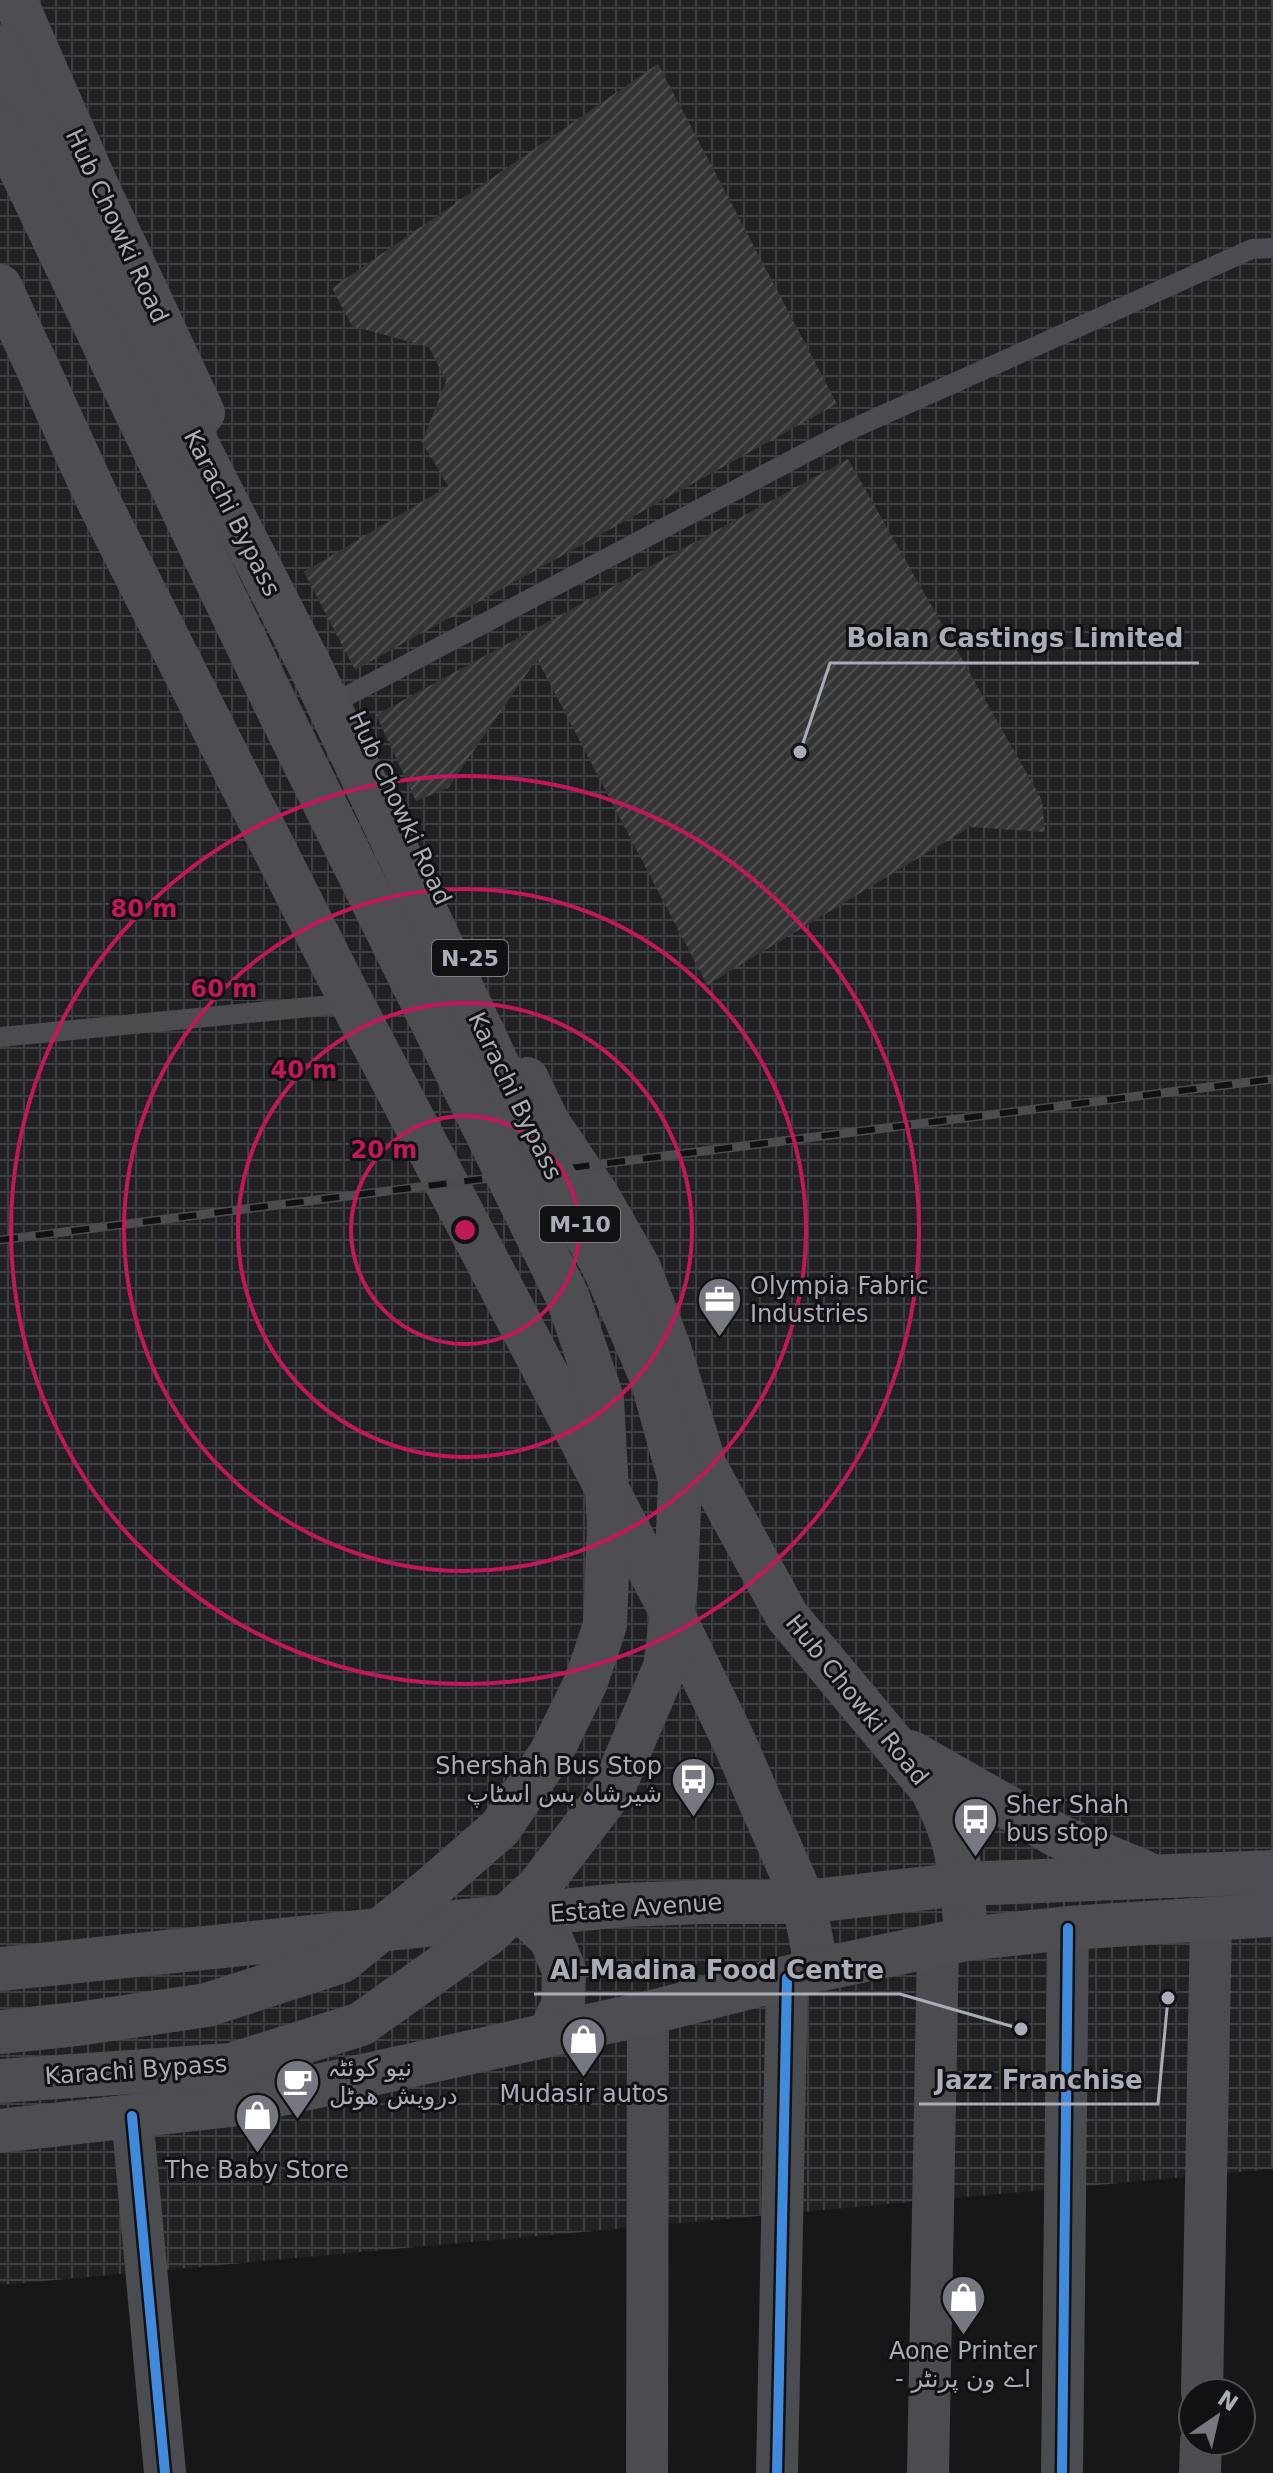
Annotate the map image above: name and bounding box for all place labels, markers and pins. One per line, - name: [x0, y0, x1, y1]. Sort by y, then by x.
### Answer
- callout: Bolan Castings Limited: [830, 613, 1199, 663]
- centre of rings: [451, 1216, 479, 1244]
- place label: Olympia Fabric Industries: [750, 1272, 929, 1328]
- office icon: Olympia Fabric Industries: [695, 1276, 743, 1339]
- place label: Shershah Bus Stop شیرشاہ بس اسٹاپ: [435, 1752, 662, 1808]
- bus stop icon: Shershah Bus Stop شیرشاہ بس اسٹاپ: [669, 1756, 717, 1819]
- place label: Sher Shah bus stop: [1006, 1791, 1129, 1847]
- bus stop icon: Sher Shah bus stop: [951, 1795, 999, 1858]
- callout: Al-Madina Food Centre: [534, 1944, 900, 1994]
- shop icon: Mudasir autos: [560, 2016, 608, 2079]
- place label: نیو کوئٹہ درویش ھوٹل: [329, 2054, 458, 2110]
- callout: Jazz Franchise: [919, 2054, 1158, 2104]
- cafe icon: نیو کوئٹہ درویش ھوٹل: [274, 2058, 322, 2121]
- place label: Mudasir autos: [499, 2080, 669, 2108]
- shop icon: The Baby Store: [233, 2092, 281, 2155]
- place label: The Baby Store: [164, 2156, 349, 2184]
- shop icon: Aone Printer - اے ون پرنٹر: [939, 2273, 987, 2336]
- place label: Aone Printer - اے ون پرنٹر: [889, 2337, 1037, 2393]

